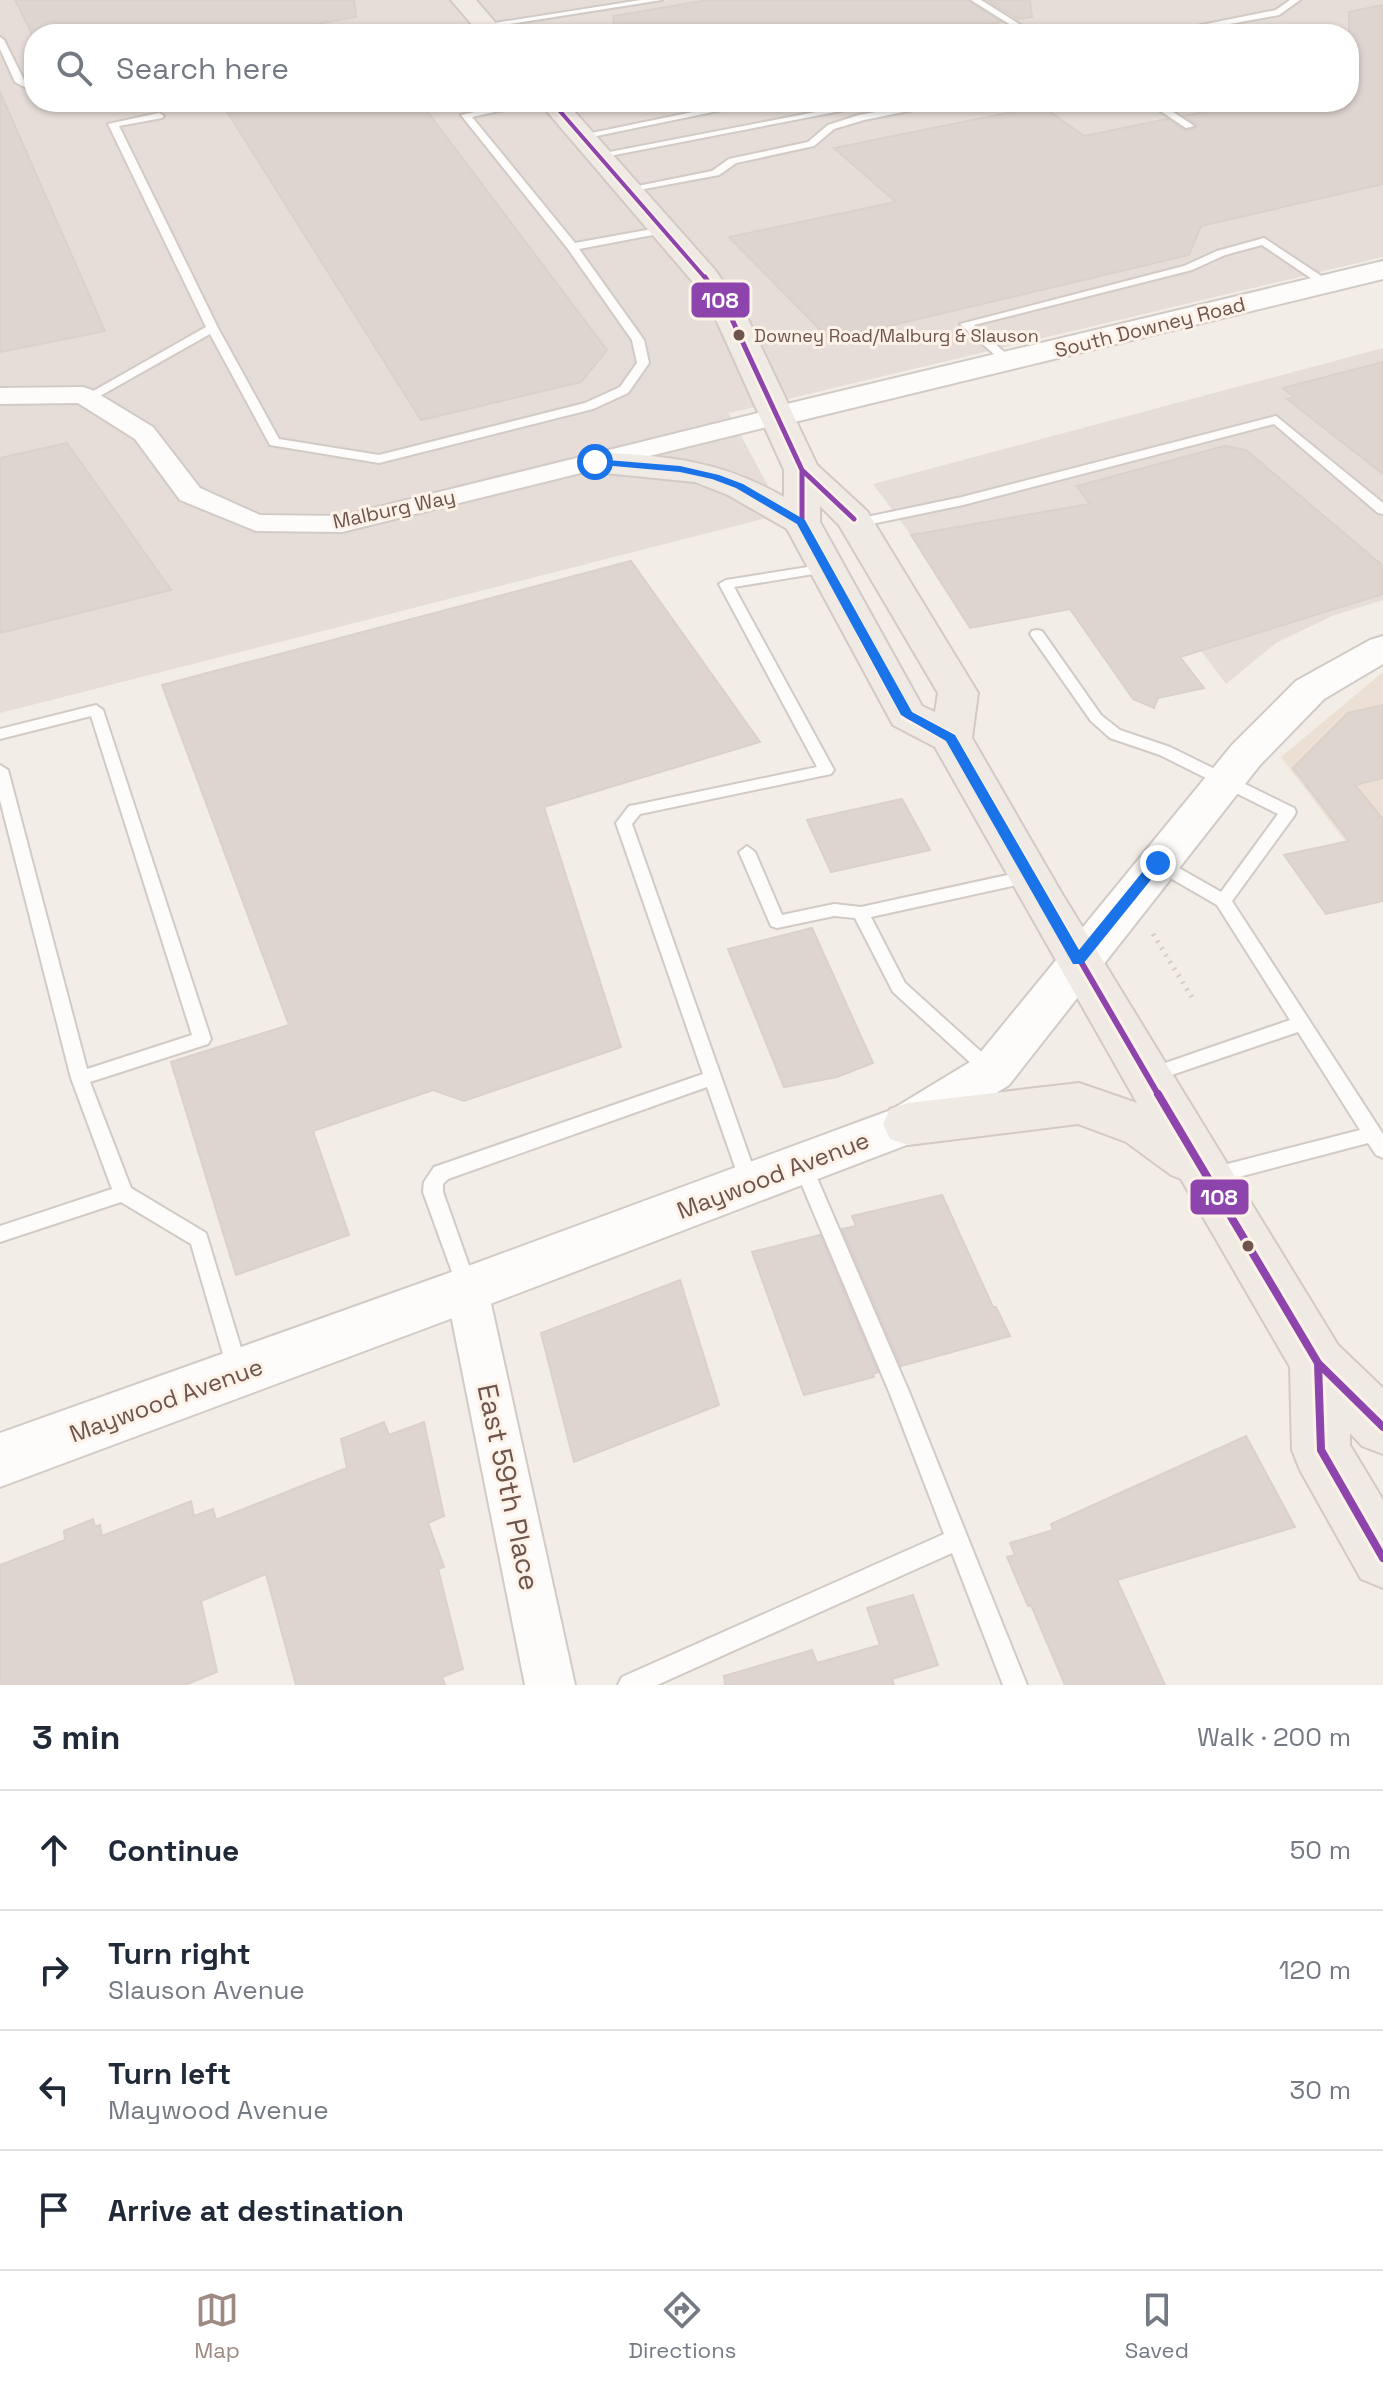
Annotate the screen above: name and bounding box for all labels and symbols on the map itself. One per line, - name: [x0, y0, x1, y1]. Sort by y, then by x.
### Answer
- line badge: 108: [690, 281, 751, 319]
- text: 108: [701, 286, 739, 314]
- street label: South Downey Road: [1052, 291, 1248, 363]
- place label: Downey Road/Malburg & Slauson: [754, 324, 1039, 347]
- marker: Downey Road/Malburg & Slauson: [731, 327, 747, 343]
- route start: [577, 444, 613, 480]
- street label: Malburg Way: [330, 483, 458, 535]
- route end: [1140, 845, 1176, 881]
- street label: Maywood Avenue: [672, 1124, 874, 1226]
- line badge: 108: [1189, 1178, 1250, 1216]
- text: 108: [1200, 1183, 1238, 1211]
- unlabelled marker: [1240, 1238, 1256, 1254]
- street label: Maywood Avenue: [65, 1351, 267, 1449]
- street label: East 59th Place: [470, 1380, 548, 1594]

